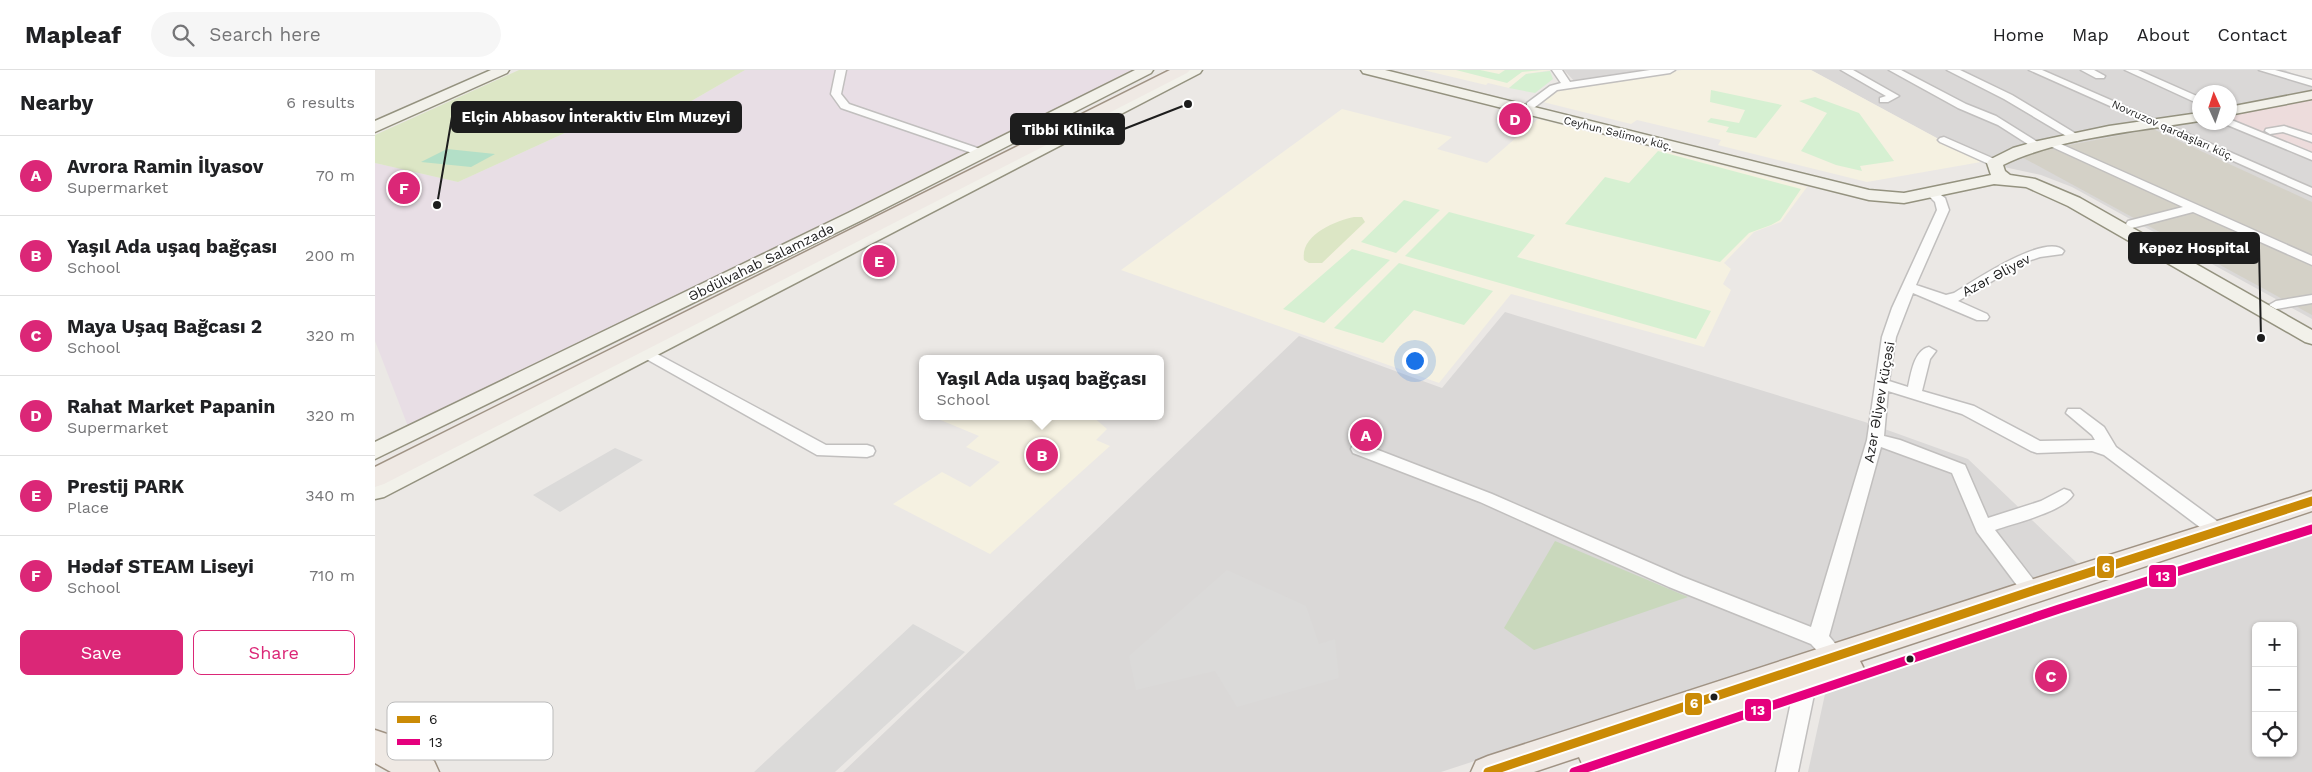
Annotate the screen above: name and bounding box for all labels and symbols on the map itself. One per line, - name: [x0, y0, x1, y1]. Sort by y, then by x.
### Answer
- north arrow: [2192, 85, 2237, 130]
- street label: Novruzov qardaşları küç.: [2110, 98, 2236, 163]
- pin: D: [1499, 100, 1531, 138]
- callout: Elçin Abbasov İnteraktiv Elm Muzeyi: [452, 102, 741, 132]
- text: Elçin Abbasov İnteraktiv Elm Muzeyi: [462, 108, 730, 126]
- callout: Tibbi Klinika: [1011, 114, 1124, 144]
- street label: Ceyhun Səlimov küç.: [1562, 114, 1674, 153]
- text: Tibbi Klinika: [1022, 121, 1115, 139]
- pin: F: [388, 169, 420, 207]
- street label: Əbdülvahab Salamzadə: [686, 220, 836, 304]
- callout: Kəpəz Hospital: [2129, 233, 2259, 263]
- text: Kəpəz Hospital: [2139, 239, 2249, 257]
- pin: E: [863, 242, 895, 280]
- street label: Azər Əliyev: [1959, 250, 2034, 300]
- street label: Azər Əliyev küçəsi: [1860, 340, 1898, 464]
- your location: [1402, 348, 1428, 374]
- pin: A: [1350, 416, 1382, 454]
- pin: B: [1026, 436, 1058, 474]
- line badge: 6: [2096, 555, 2115, 579]
- text: 6: [2102, 559, 2111, 575]
- line badge: 13: [2148, 564, 2177, 588]
- text: 13: [2156, 568, 2170, 584]
- unlabelled marker: [1905, 654, 1915, 664]
- pin: C: [2035, 657, 2067, 695]
- line badge: 6: [1684, 692, 1703, 716]
- unlabelled marker: [1709, 692, 1719, 702]
- text: 6: [1690, 695, 1699, 711]
- line badge: 13: [1744, 698, 1772, 722]
- legend: [387, 702, 553, 760]
- text: 13: [1751, 702, 1765, 718]
- text: 6: [429, 711, 438, 727]
- text: 13: [429, 734, 443, 750]

